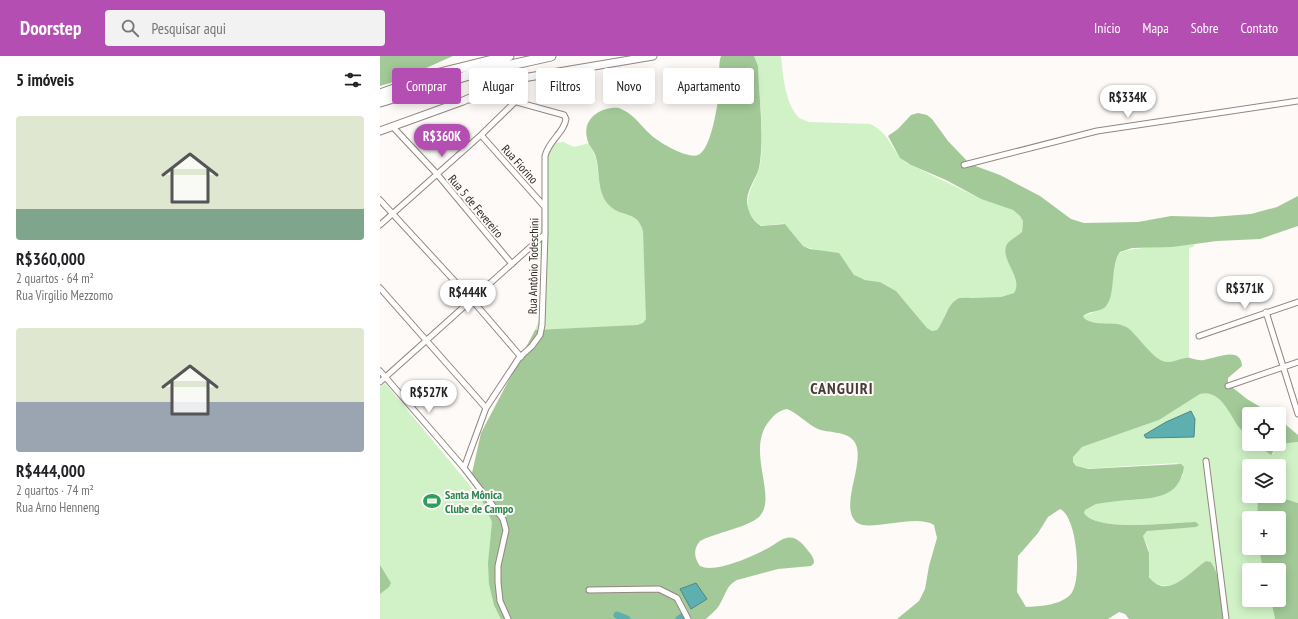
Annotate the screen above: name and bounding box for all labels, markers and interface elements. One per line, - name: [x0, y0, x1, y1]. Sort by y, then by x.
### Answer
- search box: [105, 10, 385, 46]
- text: Doorstep: [20, 16, 81, 40]
- icon: search: [119, 17, 141, 39]
- text: Pesquisar aqui: [151, 19, 226, 38]
- text: Início: [1094, 19, 1121, 37]
- text: Mapa: [1143, 19, 1169, 37]
- text: Sobre: [1191, 19, 1219, 37]
- text: Contato: [1241, 19, 1278, 37]
- chip: Comprar: [392, 68, 461, 104]
- chip: Alugar: [469, 68, 528, 104]
- chip: Filtros: [536, 68, 595, 104]
- chip: Novo: [603, 68, 655, 104]
- chip: Apartamento: [663, 68, 754, 104]
- text: 5 imóveis: [16, 69, 74, 91]
- icon: filters: [342, 69, 364, 91]
- pin: R$334K: [1095, 85, 1161, 119]
- text: R$334K: [1109, 89, 1147, 106]
- pin: R$360K: [409, 124, 475, 158]
- text: R$360K: [423, 128, 461, 145]
- street label: Rua Fiorino: [499, 141, 541, 187]
- icon: home: [154, 142, 226, 214]
- street label: Rua 5 de Fevereiro: [445, 171, 507, 241]
- street label: Rua Antônio Todeschini: [525, 218, 541, 314]
- text: R$360,000: [16, 248, 85, 270]
- text: 2 quartos · 64 m²: [16, 270, 94, 287]
- pin: R$371K: [1212, 276, 1278, 310]
- pin: R$444K: [435, 280, 501, 314]
- text: R$371K: [1226, 280, 1264, 297]
- text: R$444K: [449, 284, 487, 301]
- text: Rua Virgilio Mezzomo: [16, 287, 113, 304]
- icon: home: [154, 354, 226, 426]
- district label: CANGUIRI: [810, 378, 874, 398]
- pin: R$527K: [396, 380, 462, 414]
- text: R$527K: [410, 384, 448, 401]
- map controls: [1242, 407, 1286, 607]
- button: locate: [1242, 407, 1286, 451]
- button: layers: [1242, 459, 1286, 503]
- text: R$444,000: [16, 460, 85, 482]
- text: 2 quartos · 74 m²: [16, 482, 94, 499]
- place label: Santa Mônica Clube de Campo: [445, 487, 514, 516]
- sports icon: Santa Mônica Clube de Campo: [422, 491, 442, 511]
- text: Rua Arno Henneng: [16, 499, 100, 516]
- button: +: [1242, 511, 1286, 555]
- button: −: [1242, 563, 1286, 607]

